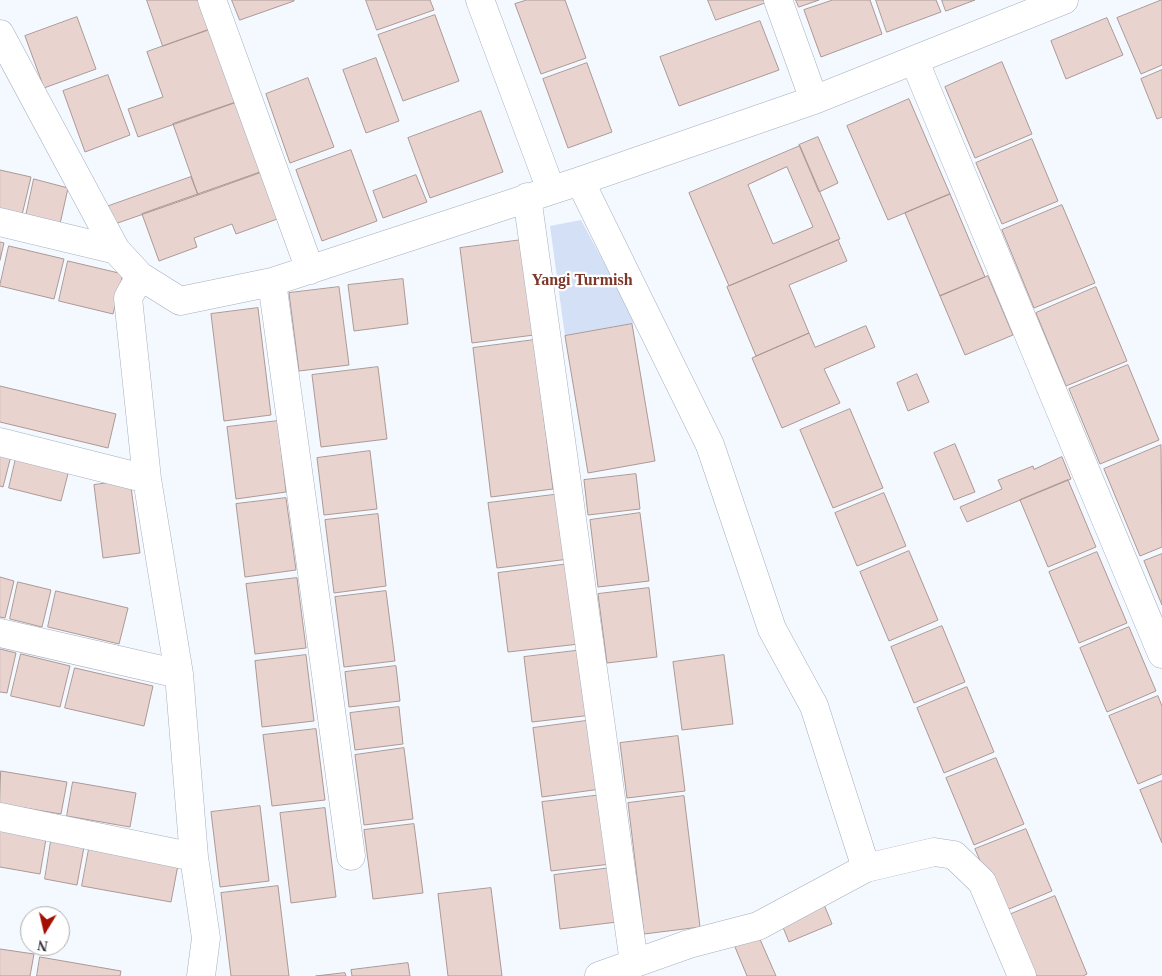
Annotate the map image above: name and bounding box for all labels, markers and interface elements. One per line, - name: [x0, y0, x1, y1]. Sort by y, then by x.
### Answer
- district label: Yangi Turmish: [531, 271, 633, 291]
- north arrow: [20, 906, 70, 956]
- text: N: [37, 937, 49, 954]

